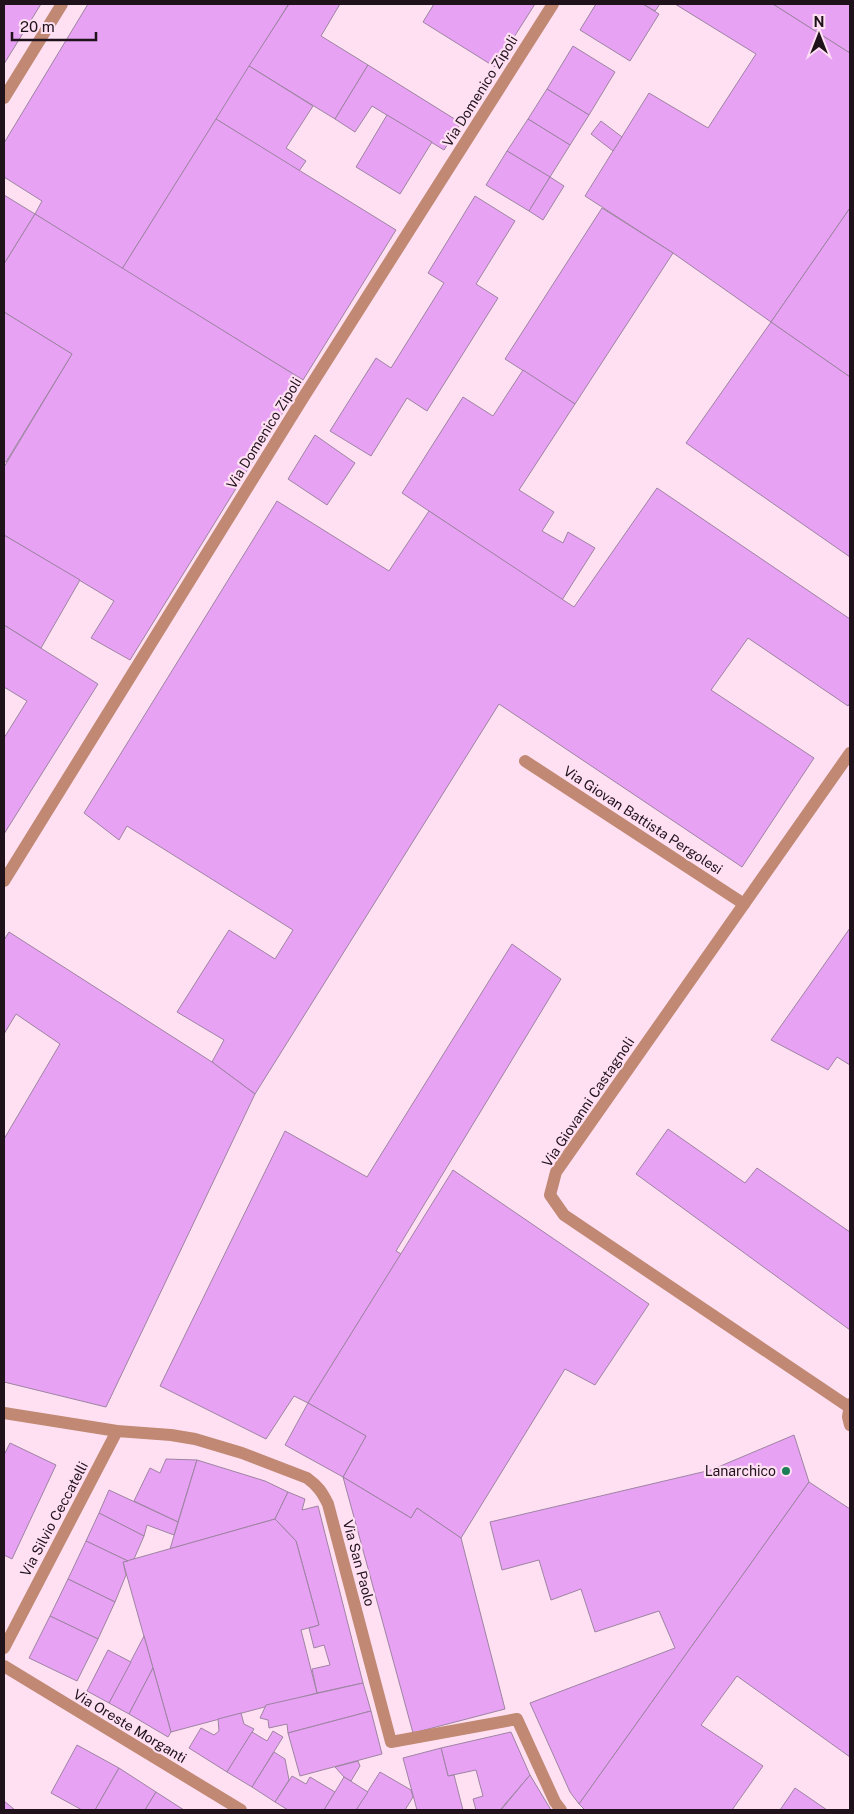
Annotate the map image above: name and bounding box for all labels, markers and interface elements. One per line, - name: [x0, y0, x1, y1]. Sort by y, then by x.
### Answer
- scale bar: [12, 10, 96, 42]
- north arrow: [794, 10, 844, 60]
- text: N: [814, 14, 824, 30]
- text: 20 m: [20, 18, 55, 35]
- street label: Via Domenico Zipoli: [439, 32, 521, 150]
- street label: Via Domenico Zipoli: [223, 374, 305, 492]
- street label: Via Giovan Battista Pergolesi: [561, 763, 725, 877]
- street label: Via Giovanni Castagnoli: [539, 1034, 637, 1170]
- street label: Via Silvio Ceccatelli: [17, 1459, 91, 1579]
- place label: Lanarchico: [705, 1463, 776, 1479]
- marker: Lanarchico: [780, 1465, 792, 1477]
- street label: Via San Paolo: [340, 1518, 378, 1608]
- street label: Via Oreste Morganti: [70, 1686, 190, 1766]

